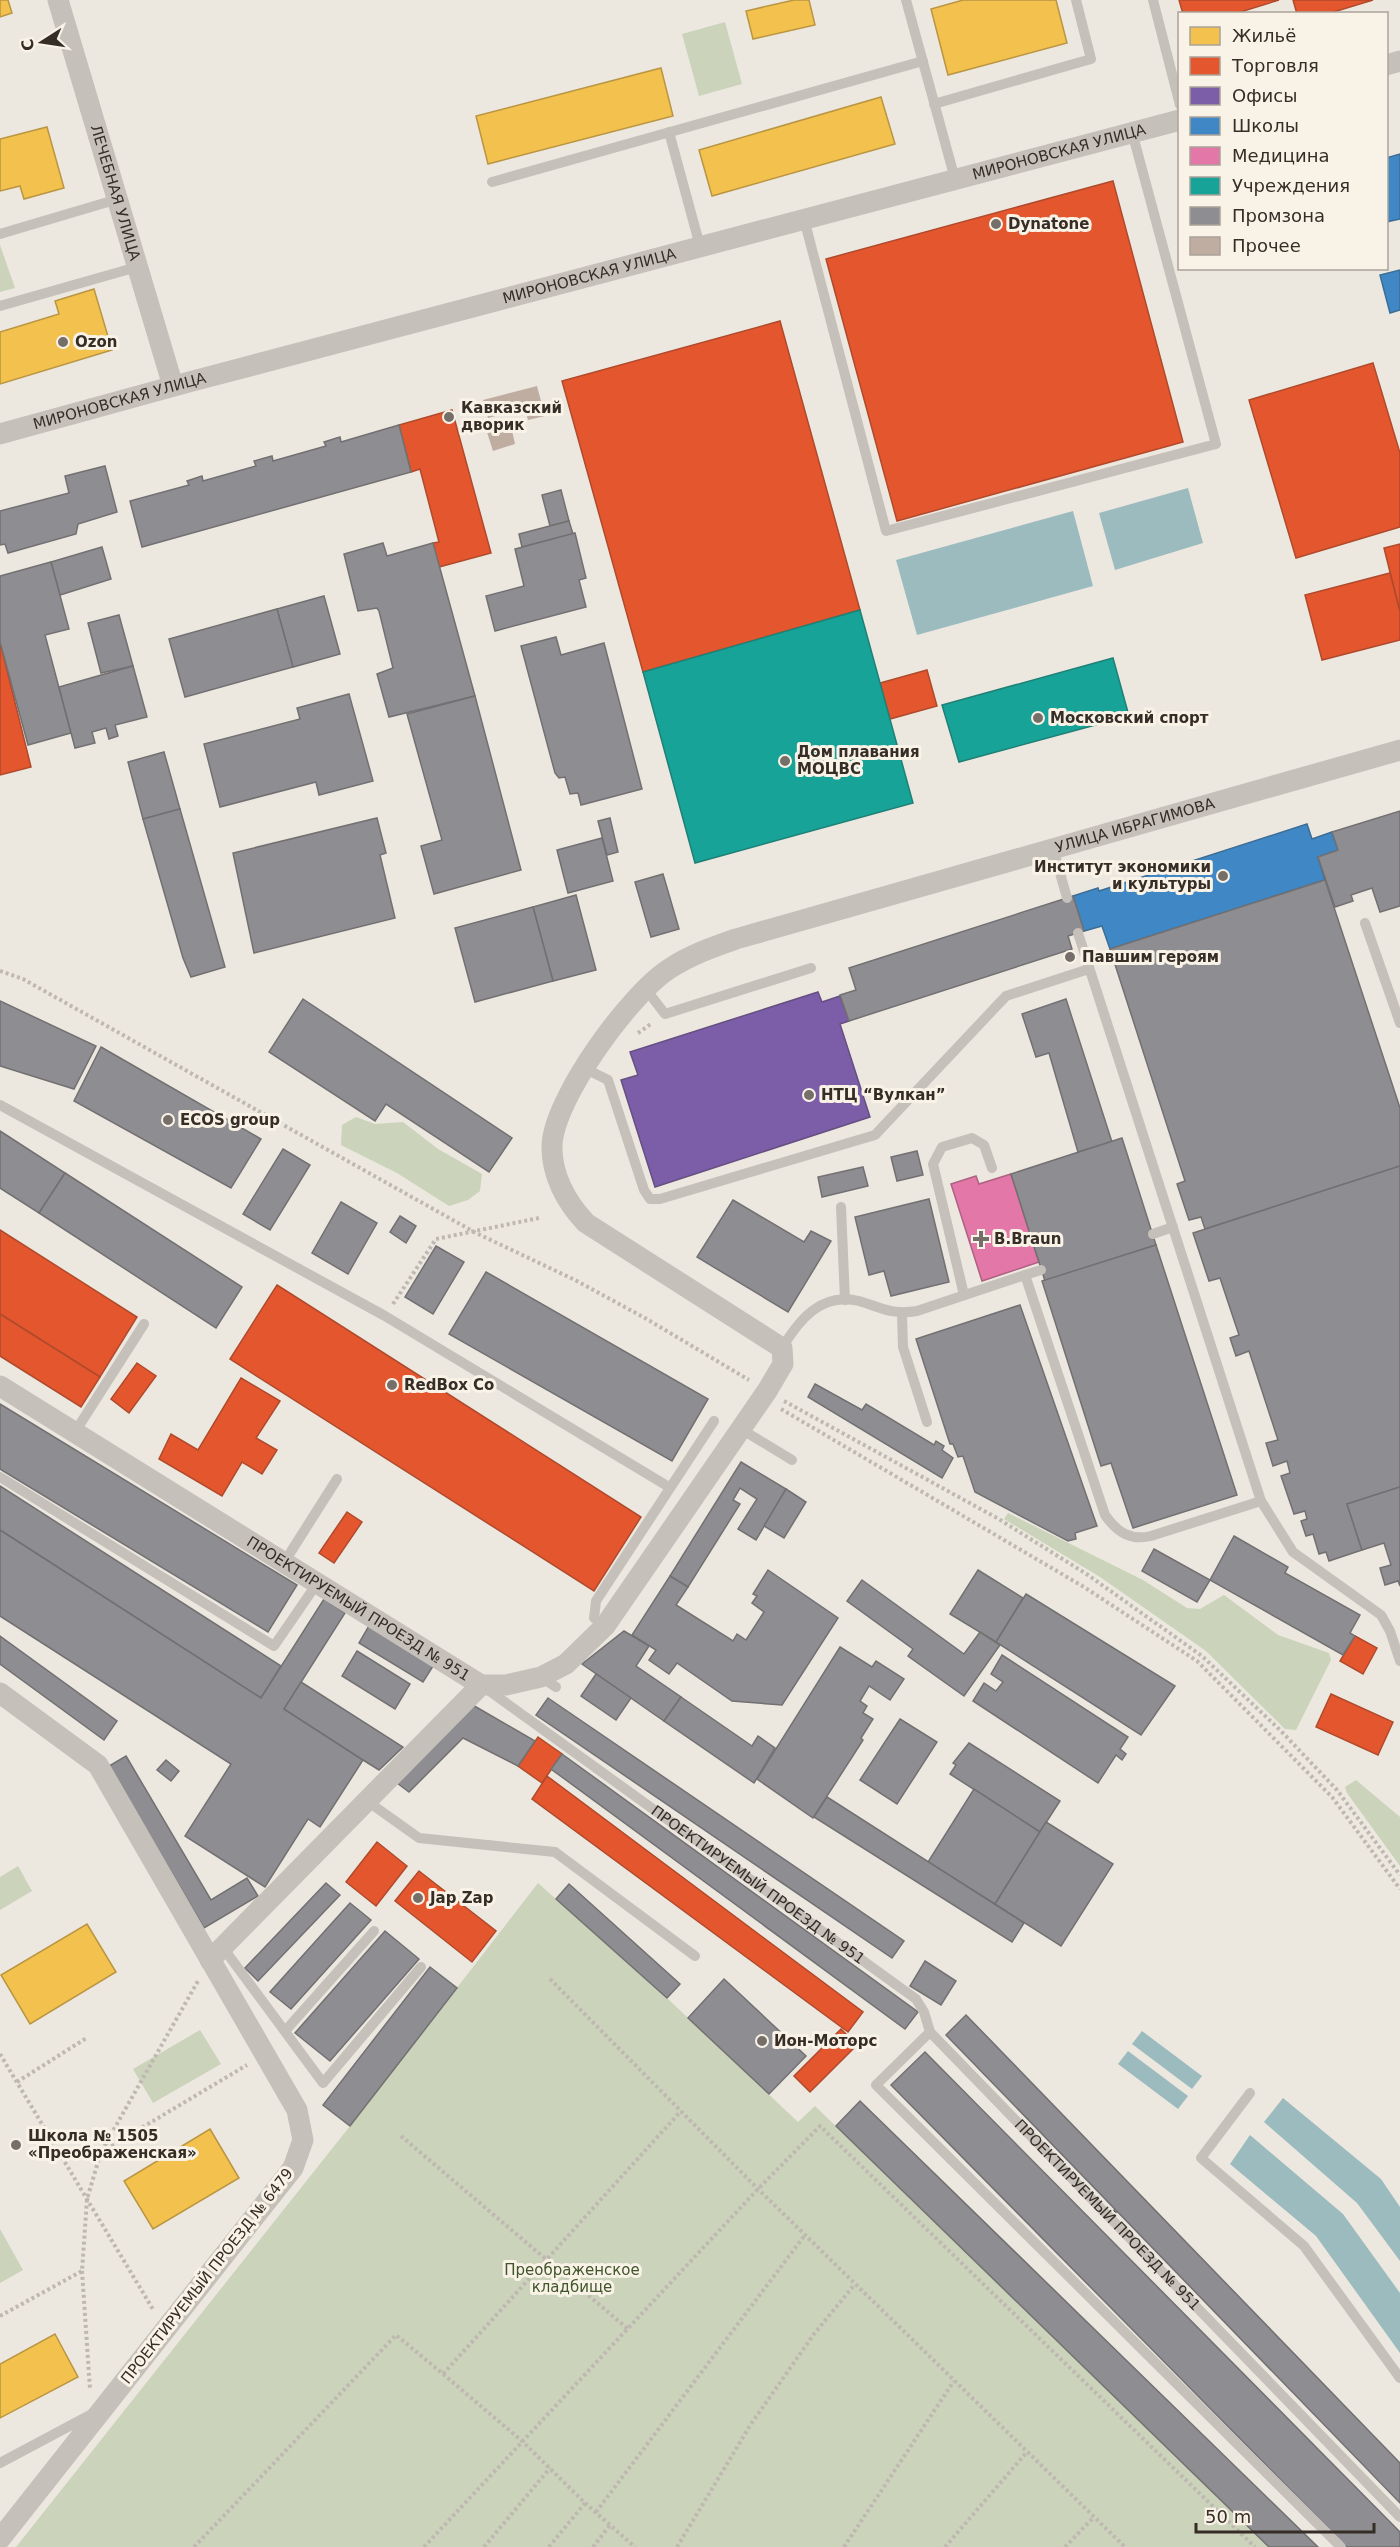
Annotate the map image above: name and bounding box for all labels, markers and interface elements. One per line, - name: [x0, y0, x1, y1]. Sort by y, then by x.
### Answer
- north arrow: [12, 12, 72, 72]
- legend: [1178, 12, 1388, 270]
- text: Жильё: [1232, 25, 1296, 46]
- text: С: [17, 37, 38, 53]
- text: Торговля: [1231, 55, 1319, 76]
- text: Офисы: [1232, 85, 1297, 106]
- text: Школы: [1232, 115, 1299, 136]
- street label: МИРОНОВСКАЯ УЛИЦА: [970, 120, 1148, 183]
- street label: ЛЕЧЕБНАЯ УЛИЦА: [87, 122, 144, 264]
- text: Медицина: [1232, 145, 1330, 166]
- text: Учреждения: [1232, 175, 1350, 196]
- text: Промзона: [1232, 205, 1325, 226]
- place label: Dynatone: [1008, 215, 1089, 233]
- marker: Dynatone: [989, 217, 1003, 231]
- text: Прочее: [1232, 235, 1301, 256]
- street label: МИРОНОВСКАЯ УЛИЦА: [501, 244, 679, 308]
- place label: Ozon: [75, 333, 117, 351]
- marker: Ozon: [56, 335, 70, 349]
- street label: МИРОНОВСКАЯ УЛИЦА: [31, 369, 209, 433]
- place label: Кавказский дворик: [461, 399, 562, 434]
- marker: Кавказский дворик: [442, 410, 456, 424]
- place label: Московский спорт: [1050, 709, 1209, 727]
- marker: Московский спорт: [1031, 711, 1045, 725]
- place label: Дом плавания МОЦВС: [797, 743, 920, 778]
- marker: Дом плавания МОЦВС: [778, 754, 792, 768]
- street label: УЛИЦА ИБРАГИМОВА: [1053, 794, 1218, 857]
- place label: Институт экономики и культуры: [1034, 858, 1211, 893]
- marker: Институт экономики и культуры: [1216, 869, 1230, 883]
- place label: Павшим героям: [1082, 948, 1219, 966]
- marker: Павшим героям: [1063, 950, 1077, 964]
- place label: НТЦ “Вулкан”: [821, 1086, 946, 1104]
- marker: НТЦ “Вулкан”: [802, 1088, 816, 1102]
- place label: ECOS group: [180, 1111, 280, 1129]
- marker: ECOS group: [161, 1113, 175, 1127]
- marker: B.Braun: [972, 1230, 990, 1248]
- place label: B.Braun: [994, 1230, 1061, 1248]
- place label: RedBox Co: [404, 1376, 494, 1394]
- marker: RedBox Co: [385, 1378, 399, 1392]
- street label: ПРОЕКТИРУЕМЫЙ ПРОЕЗД № 951: [244, 1533, 473, 1685]
- street label: ПРОЕКТИРУЕМЫЙ ПРОЕЗД № 951: [648, 1802, 868, 1968]
- place label: Jap Zap: [429, 1889, 494, 1907]
- marker: Jap Zap: [411, 1891, 425, 1905]
- place label: Ион-Моторс: [774, 2032, 877, 2050]
- marker: Ион-Моторс: [755, 2034, 769, 2048]
- street label: ПРОЕКТИРУЕМЫЙ ПРОЕЗД № 951: [1011, 2116, 1204, 2314]
- place label: Школа № 1505 «Преображенская»: [28, 2127, 197, 2162]
- marker: Школа № 1505 «Преображенская»: [9, 2138, 23, 2152]
- street label: ПРОЕКТИРУЕМЫЙ ПРОЕЗД № 6479: [116, 2164, 297, 2387]
- park label: Преображенское кладбище: [504, 2261, 640, 2296]
- scale bar: [1196, 2496, 1374, 2534]
- text: 50 m: [1205, 2506, 1251, 2527]

